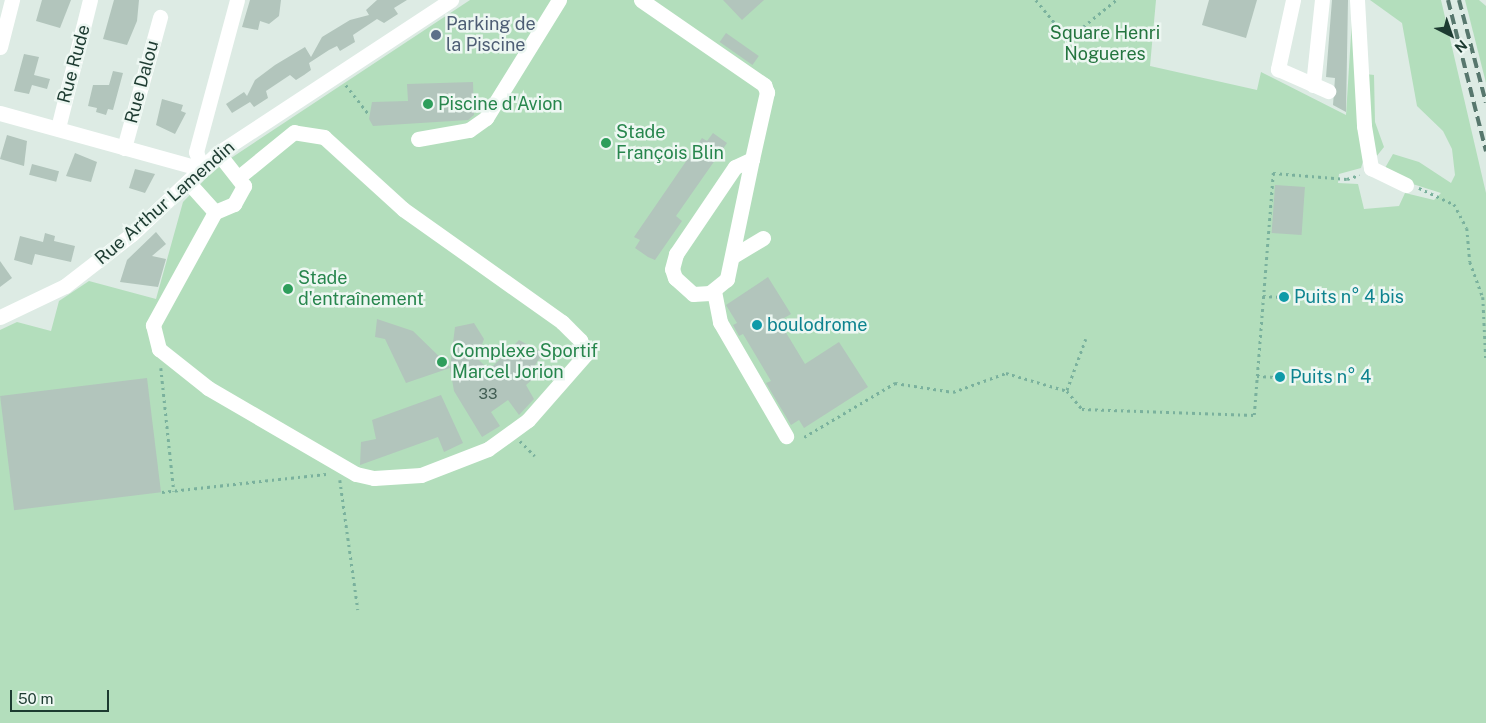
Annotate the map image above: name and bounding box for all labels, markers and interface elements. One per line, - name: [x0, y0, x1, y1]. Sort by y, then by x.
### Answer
- north arrow: [1426, 10, 1476, 60]
- place label: Parking de la Piscine: [446, 14, 536, 56]
- street label: Rue Rude: [53, 22, 95, 106]
- park label: Square Henri Nogueres: [1050, 23, 1160, 66]
- marker: Parking de la Piscine: [430, 29, 442, 41]
- text: N: [1451, 37, 1470, 56]
- street label: Rue Dalou: [121, 38, 163, 126]
- place label: Piscine d'Avion: [438, 93, 563, 115]
- marker: Piscine d'Avion: [422, 98, 434, 110]
- place label: Stade François Blin: [616, 122, 724, 164]
- street label: Rue Arthur Lamendin: [91, 136, 239, 270]
- marker: Stade François Blin: [600, 137, 612, 149]
- place label: Stade d'entraînement: [298, 268, 424, 310]
- marker: Stade d'entraînement: [282, 283, 294, 295]
- place label: Puits n° 4 bis: [1294, 286, 1404, 308]
- marker: Puits n° 4 bis: [1278, 291, 1290, 303]
- place label: boulodrome: [767, 314, 867, 336]
- marker: boulodrome: [751, 319, 763, 331]
- place label: Complexe Sportif Marcel Jorion: [452, 341, 598, 384]
- marker: Complexe Sportif Marcel Jorion: [436, 356, 448, 368]
- place label: Puits n° 4: [1290, 366, 1371, 388]
- marker: Puits n° 4: [1274, 371, 1286, 383]
- house number: 33: [479, 385, 497, 403]
- scale bar: [12, 680, 111, 712]
- text: 50 m: [18, 690, 53, 707]

